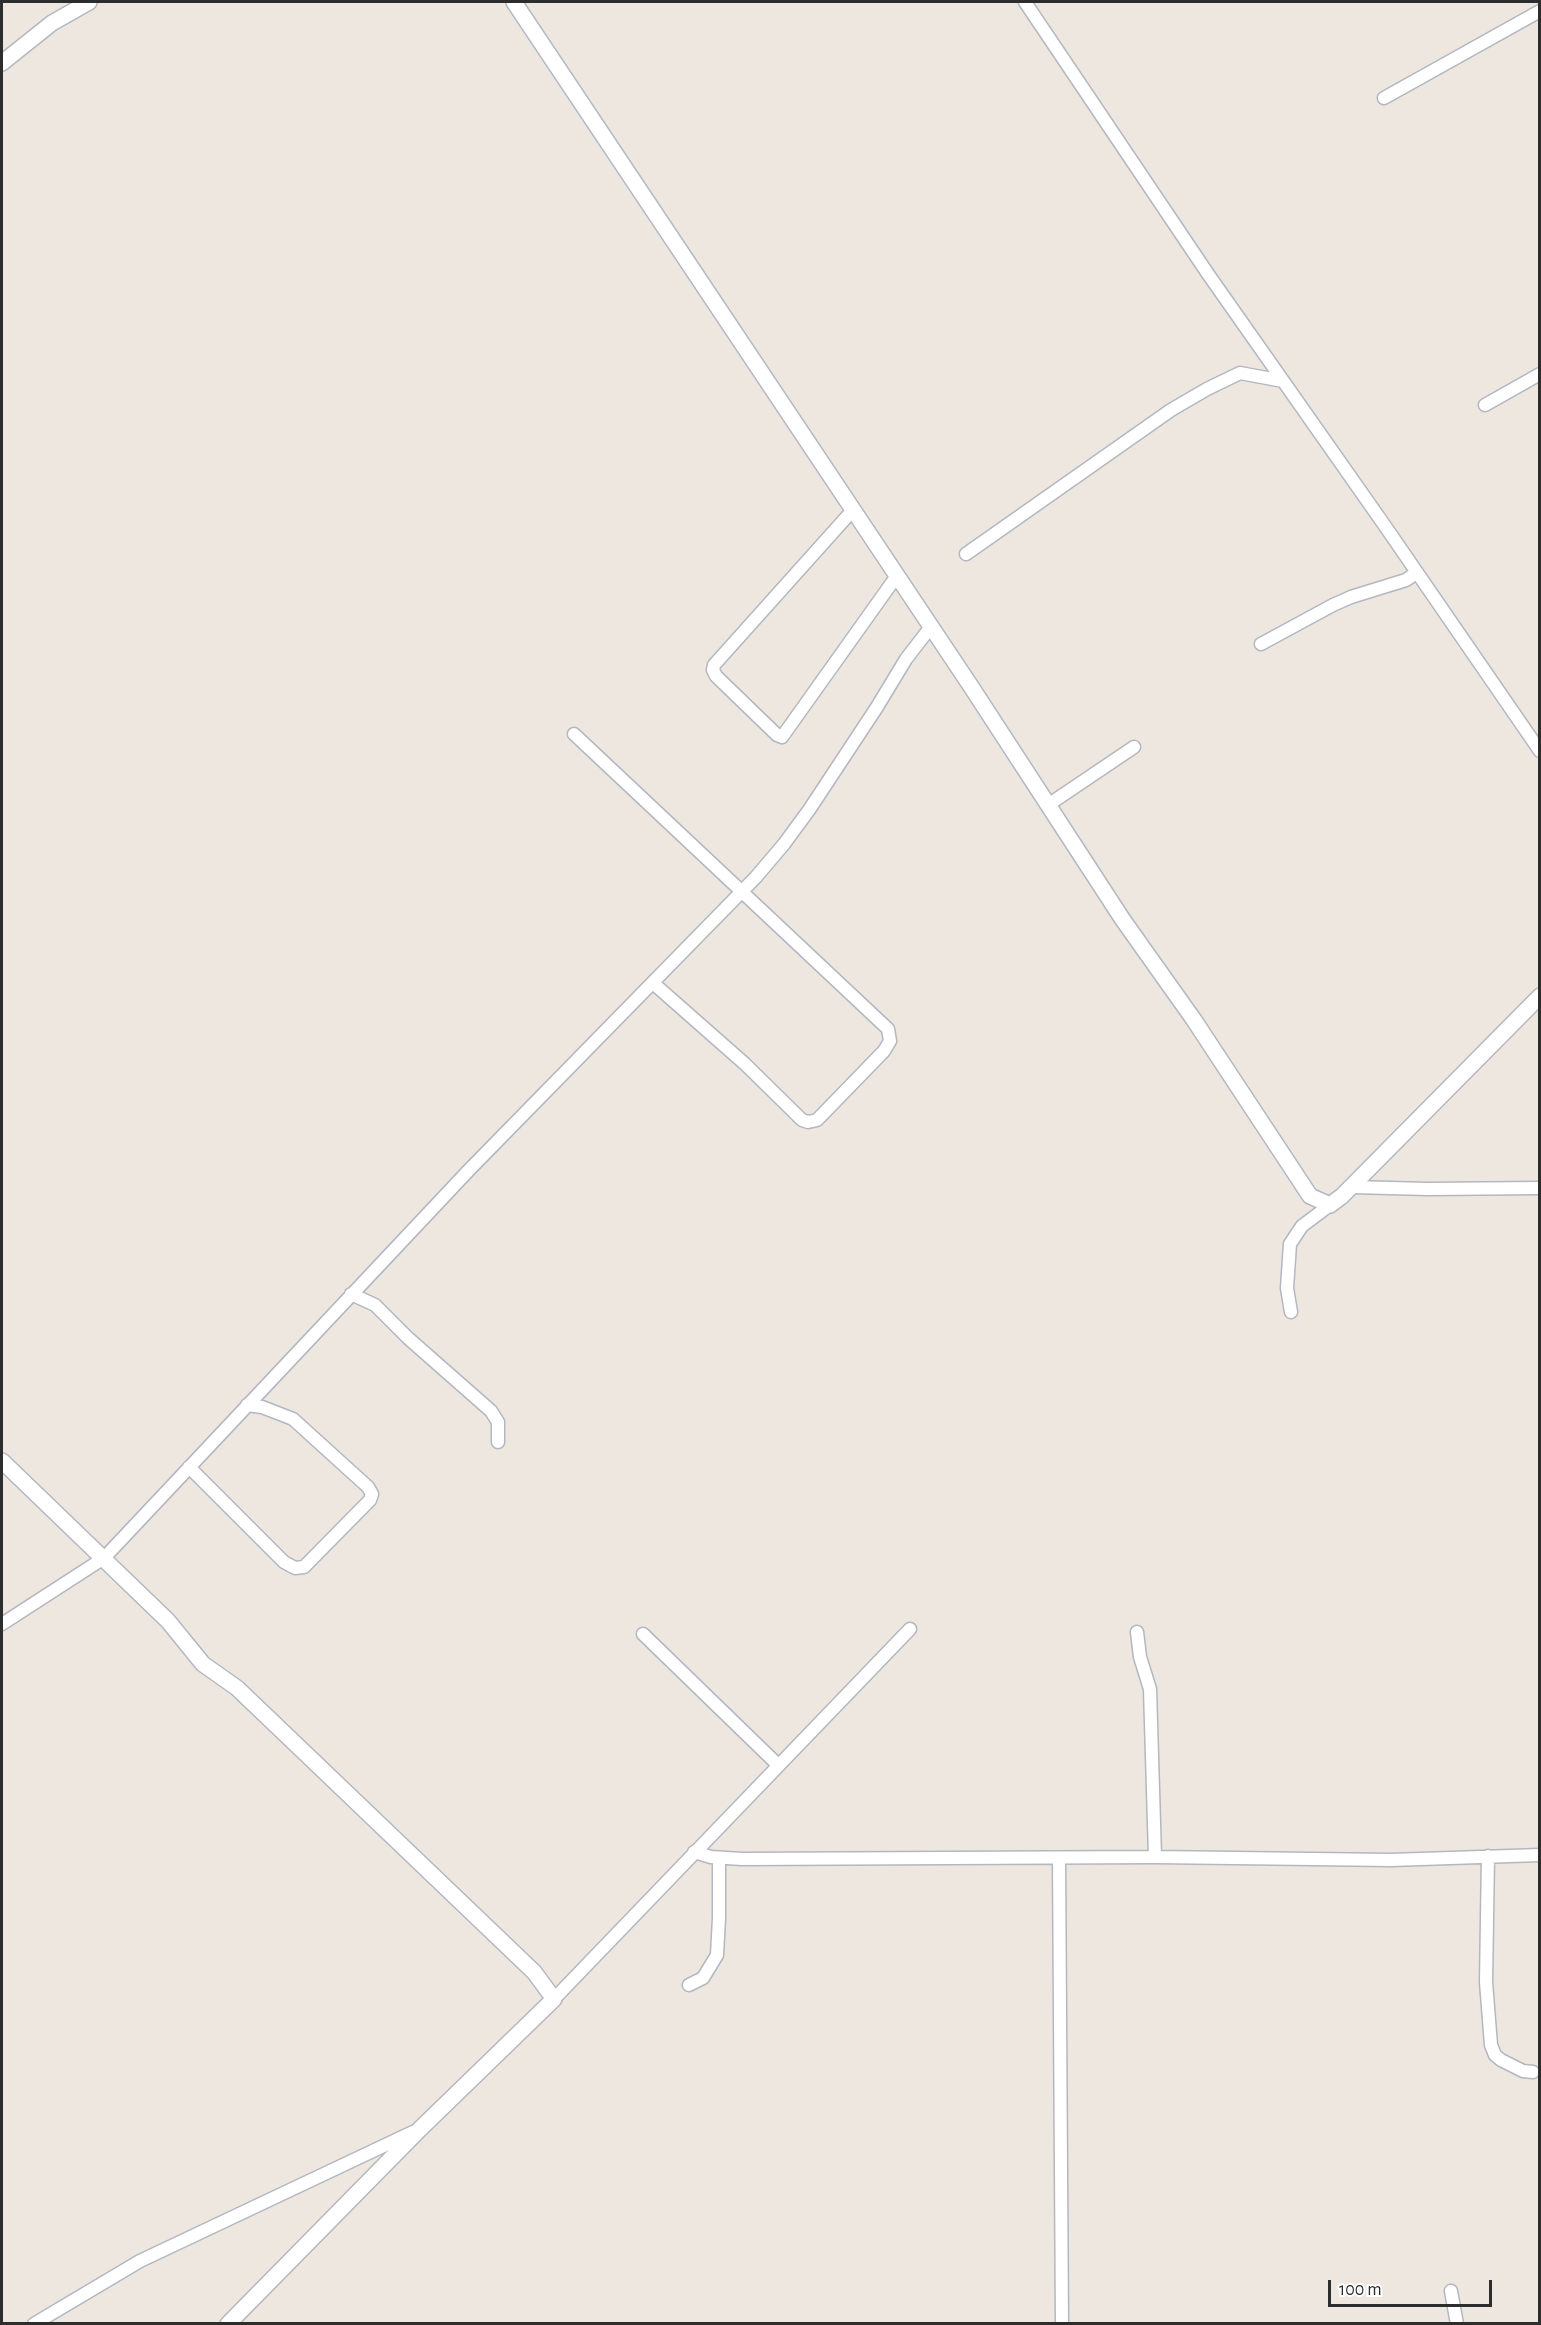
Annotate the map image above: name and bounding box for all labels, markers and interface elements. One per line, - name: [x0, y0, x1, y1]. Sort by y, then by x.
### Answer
- scale bar: [1331, 2268, 1494, 2306]
- text: 100 m: [1339, 2281, 1382, 2299]

